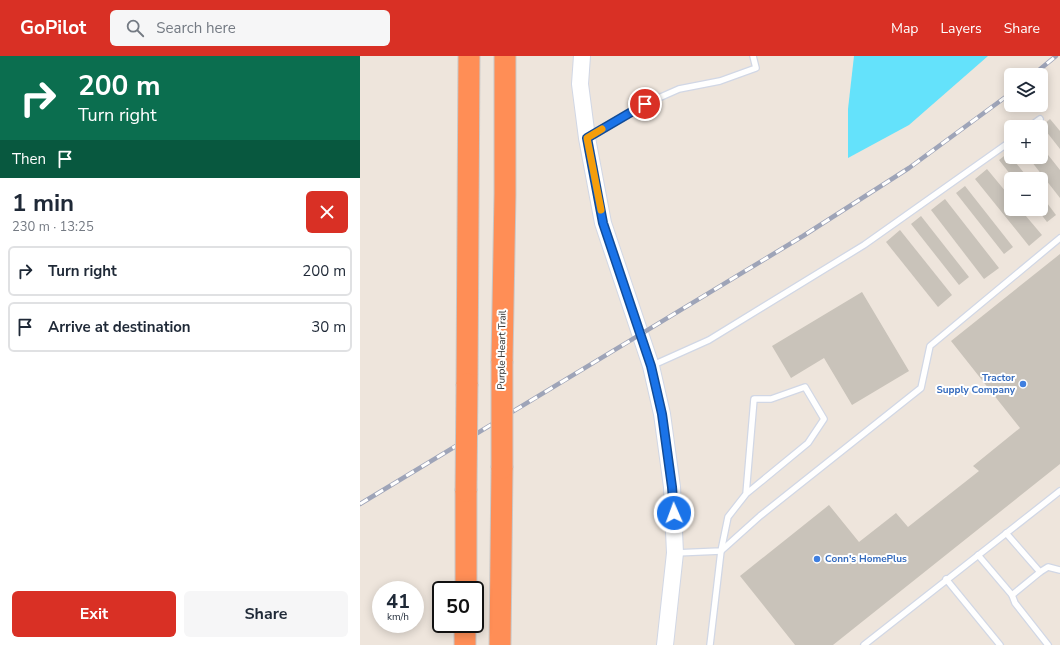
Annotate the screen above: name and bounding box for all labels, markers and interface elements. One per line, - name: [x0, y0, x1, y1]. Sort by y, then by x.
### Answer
- search box: [110, 10, 390, 46]
- text: GoPilot: [20, 15, 86, 41]
- icon: search: [124, 17, 146, 39]
- text: Search here: [156, 18, 236, 38]
- text: Map: [891, 19, 918, 38]
- text: Layers: [940, 19, 982, 38]
- text: Share: [1004, 19, 1040, 38]
- text: 200 m: [78, 67, 161, 105]
- map controls: [1004, 68, 1048, 216]
- button: layers: [1004, 68, 1048, 112]
- icon: right: [12, 72, 64, 124]
- pin: [628, 87, 662, 121]
- icon: arrive: [634, 93, 656, 115]
- text: Turn right: [78, 103, 157, 127]
- button: +: [1004, 120, 1048, 164]
- icon: arrive: [54, 148, 76, 170]
- text: Then: [12, 149, 46, 169]
- button: −: [1004, 172, 1048, 216]
- text: 1 min: [12, 187, 74, 219]
- button: close: [306, 191, 348, 233]
- text: 230 m · 13:25: [12, 218, 94, 236]
- icon: right: [14, 260, 36, 282]
- text: Turn right: [48, 261, 117, 281]
- text: 200 m: [302, 261, 346, 281]
- street label: Purple Heart Trail: [494, 310, 510, 390]
- icon: arrive: [14, 316, 36, 338]
- text: Arrive at destination: [48, 317, 191, 337]
- text: 30 m: [311, 317, 346, 337]
- place label: Tractor Supply Company: [936, 371, 1016, 397]
- marker: Tractor Supply Company: [1018, 379, 1028, 389]
- position arrow: [653, 492, 695, 534]
- place label: Conn's HomePlus: [825, 552, 907, 566]
- marker: Conn's HomePlus: [812, 554, 822, 564]
- speed limit sign: 50: [432, 581, 484, 633]
- text: 41: [386, 588, 410, 615]
- button: Exit: [12, 591, 176, 637]
- button: Share: [184, 591, 348, 637]
- text: km/h: [387, 610, 409, 624]

